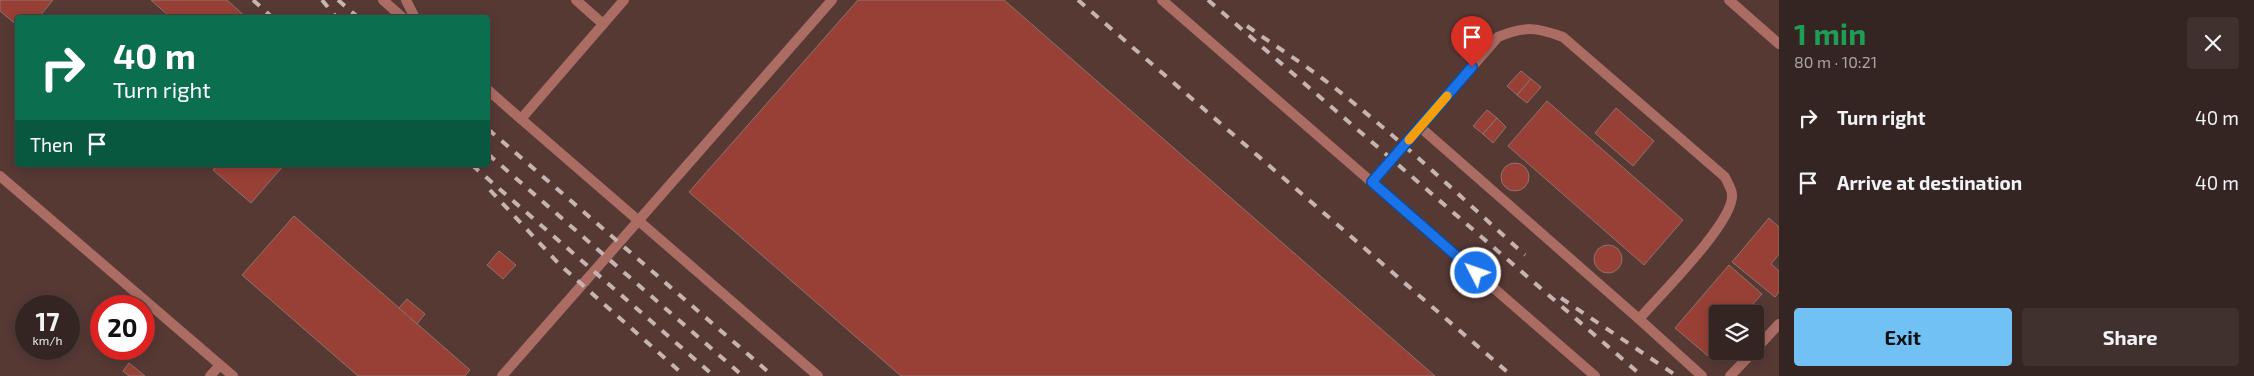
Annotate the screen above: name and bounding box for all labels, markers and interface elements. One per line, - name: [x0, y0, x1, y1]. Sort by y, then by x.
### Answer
- text: 1 min: [1794, 15, 1866, 51]
- pin: [1451, 16, 1493, 67]
- button: close: [2187, 17, 2239, 69]
- icon: arrive: [1458, 23, 1486, 51]
- text: 40 m: [113, 34, 196, 76]
- icon: right: [30, 35, 95, 100]
- text: 80 m · 10:21: [1794, 52, 1877, 71]
- text: Turn right: [113, 76, 211, 102]
- icon: right: [1794, 104, 1822, 132]
- text: Turn right: [1837, 106, 1925, 129]
- text: 40 m: [2195, 106, 2239, 129]
- icon: arrive: [83, 130, 111, 158]
- text: Then: [30, 133, 73, 156]
- icon: arrive: [1794, 169, 1822, 197]
- text: Arrive at destination: [1837, 171, 2022, 194]
- text: 40 m: [2195, 171, 2239, 194]
- position arrow: [1449, 246, 1501, 298]
- speed limit sign: 20: [90, 295, 155, 360]
- map controls: [1709, 305, 1764, 360]
- button: layers: [1709, 305, 1764, 360]
- text: 17: [35, 306, 60, 336]
- button: Exit: [1794, 308, 2012, 366]
- button: Share: [2022, 308, 2239, 366]
- text: km/h: [33, 333, 62, 347]

